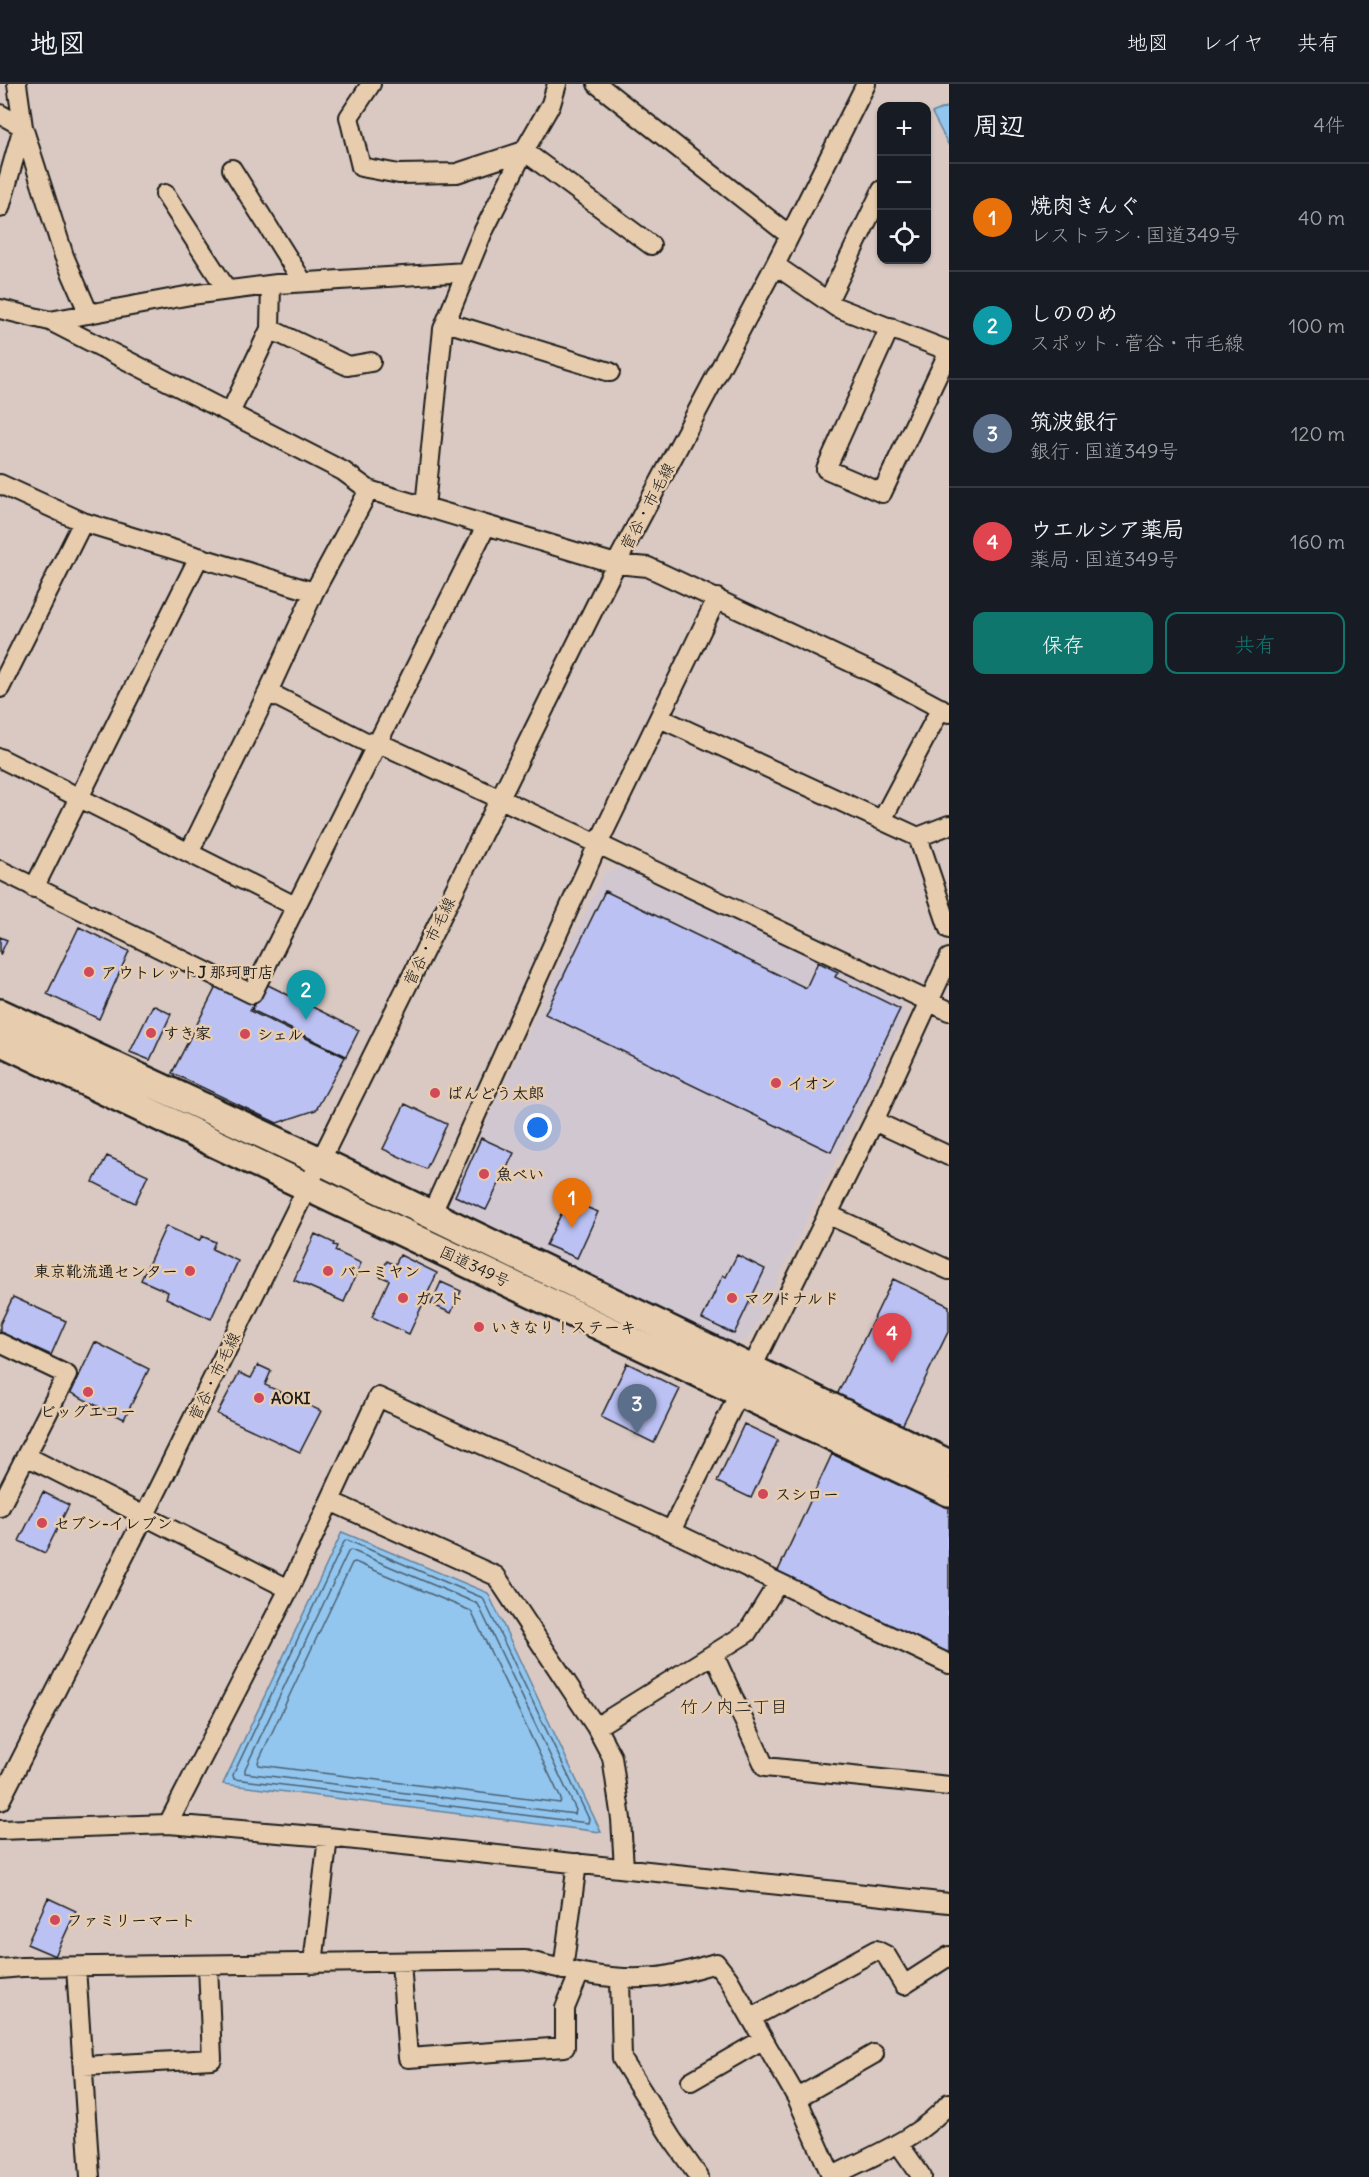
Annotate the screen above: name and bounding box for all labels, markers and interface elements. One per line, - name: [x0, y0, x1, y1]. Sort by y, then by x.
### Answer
- text: 地図: [30, 25, 86, 61]
- text: 地図: [1127, 29, 1169, 56]
- text: レイヤ: [1202, 29, 1264, 56]
- text: 共有: [1297, 29, 1339, 56]
- map controls: [877, 102, 931, 264]
- button: +: [877, 102, 931, 156]
- text: 周辺: [973, 109, 1025, 142]
- text: 4件: [1313, 112, 1345, 137]
- button: −: [877, 156, 931, 210]
- text: 焼肉きんぐ: [1030, 191, 1140, 219]
- text: 1: [989, 205, 996, 230]
- text: 40 m: [1298, 205, 1345, 230]
- button: locate: [877, 210, 931, 264]
- text: レストラン · 国道349号: [1030, 222, 1240, 247]
- text: しののめ: [1030, 299, 1118, 327]
- text: 2: [987, 313, 998, 338]
- text: 100 m: [1288, 313, 1345, 338]
- text: スポット · 菅谷・市毛線: [1030, 330, 1244, 355]
- text: 筑波銀行: [1030, 407, 1118, 435]
- text: 3: [987, 421, 998, 446]
- text: 120 m: [1291, 421, 1345, 446]
- text: 銀行 · 国道349号: [1030, 438, 1178, 463]
- street label: 菅谷・市毛線: [616, 459, 678, 553]
- text: ウエルシア薬局: [1030, 515, 1184, 543]
- text: 4: [987, 529, 998, 554]
- text: 160 m: [1290, 529, 1345, 554]
- text: 薬局 · 国道349号: [1030, 546, 1178, 571]
- button: 保存: [973, 612, 1153, 674]
- button: 共有: [1165, 612, 1345, 674]
- street label: 菅谷・市毛線: [399, 893, 459, 989]
- place label: アウトレットJ 那珂町店: [101, 962, 274, 982]
- marker: アウトレットJ 那珂町店: [82, 965, 96, 979]
- pin: 2: [286, 970, 326, 1020]
- place label: すき家: [163, 1023, 211, 1043]
- place label: シェル: [257, 1024, 304, 1044]
- marker: すき家: [144, 1026, 158, 1040]
- marker: シェル: [238, 1027, 252, 1041]
- place label: イオン: [788, 1073, 836, 1093]
- marker: イオン: [769, 1076, 783, 1090]
- place label: ばんどう太郎: [447, 1083, 544, 1103]
- marker: ばんどう太郎: [428, 1086, 442, 1100]
- your location: [523, 1113, 552, 1142]
- place label: 魚べい: [496, 1164, 544, 1184]
- marker: 魚べい: [477, 1167, 491, 1181]
- pin: 1: [552, 1178, 592, 1228]
- street label: 国道349号: [437, 1241, 513, 1291]
- place label: 東京靴流通センター: [34, 1261, 178, 1281]
- place label: バーミヤン: [340, 1261, 420, 1281]
- marker: 東京靴流通センター: [183, 1264, 197, 1278]
- marker: バーミヤン: [321, 1264, 335, 1278]
- place label: ガスト: [415, 1288, 465, 1308]
- place label: マクドナルド: [744, 1288, 839, 1308]
- marker: ガスト: [396, 1291, 410, 1305]
- marker: マクドナルド: [725, 1291, 739, 1305]
- pin: 4: [872, 1314, 912, 1363]
- place label: いきなり！ステーキ: [491, 1317, 636, 1337]
- marker: いきなり！ステーキ: [472, 1320, 486, 1334]
- street label: 菅谷・市毛線: [184, 1328, 244, 1424]
- pin: 3: [618, 1384, 656, 1434]
- marker: ビッグエコー: [81, 1385, 95, 1399]
- place label: AOKI: [271, 1388, 311, 1408]
- marker: AOKI: [252, 1391, 266, 1405]
- place label: ビッグエコー: [40, 1401, 136, 1421]
- place label: スシロー: [775, 1484, 839, 1504]
- marker: スシロー: [756, 1487, 770, 1501]
- place label: セブン-イレブン: [54, 1513, 173, 1533]
- marker: セブン-イレブン: [35, 1516, 49, 1530]
- district label: 竹ノ内二丁目: [680, 1695, 788, 1718]
- place label: ファミリーマート: [67, 1910, 196, 1930]
- marker: ファミリーマート: [48, 1913, 62, 1927]

